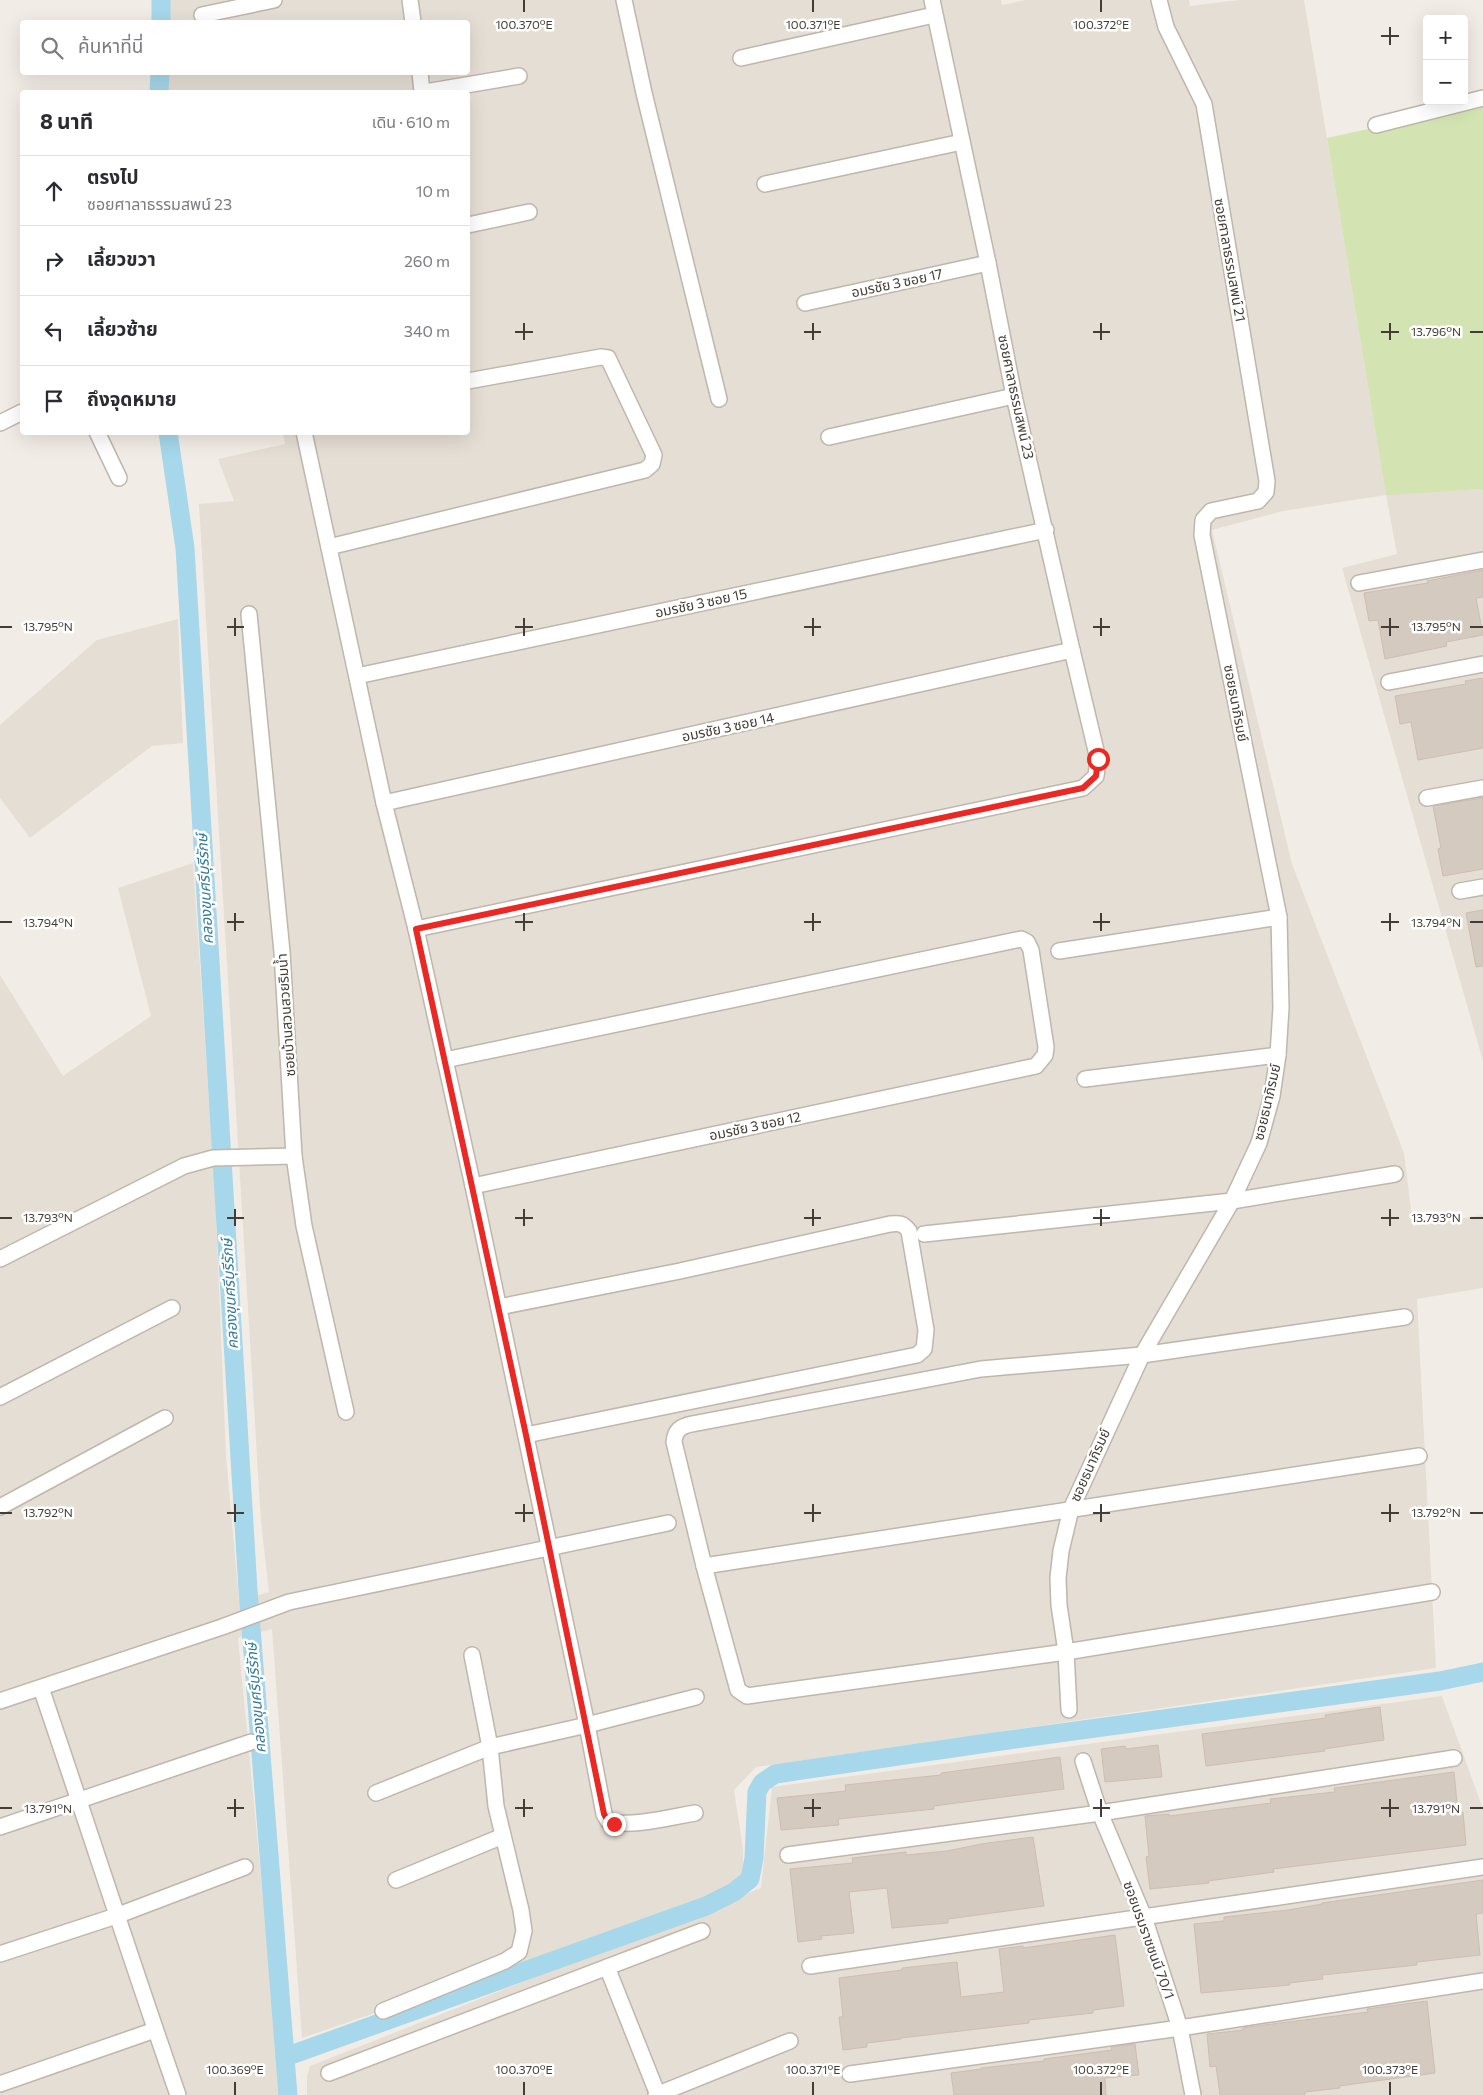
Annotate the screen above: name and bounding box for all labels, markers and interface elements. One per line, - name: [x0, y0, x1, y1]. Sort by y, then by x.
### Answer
- map controls: [1423, 15, 1468, 105]
- button: +: [1423, 15, 1468, 60]
- text: 100.370°E: [495, 17, 553, 31]
- text: 100.371°E: [786, 17, 840, 31]
- text: 100.372°E: [1073, 17, 1129, 31]
- search box: [20, 20, 470, 75]
- icon: search: [38, 34, 66, 62]
- text: ค้นหาที่นี่: [78, 34, 143, 57]
- button: −: [1423, 60, 1468, 105]
- text: 8 นาที: [40, 108, 93, 133]
- text: เดิน · 610 m: [372, 112, 450, 131]
- text: ตรงไป: [87, 165, 139, 188]
- icon: ahead: [40, 177, 68, 205]
- text: 10 m: [416, 181, 450, 200]
- text: ซอยศาลาธรรมสพน์ 23: [87, 194, 232, 213]
- street label: ซอยศาลาธรรมสพน์ 21: [1211, 197, 1250, 323]
- icon: right: [40, 247, 68, 275]
- text: เลี้ยวขวา: [87, 247, 156, 270]
- text: 260 m: [404, 251, 450, 270]
- street label: อมรชัย 3 ซอย 17: [850, 265, 944, 300]
- icon: left: [40, 317, 68, 345]
- text: เลี้ยวซ้าย: [87, 317, 158, 340]
- text: 340 m: [404, 321, 450, 340]
- text: 13.796°N: [1411, 324, 1461, 338]
- street label: ซอยศาลาธรรมสพน์ 23: [995, 333, 1038, 461]
- icon: arrive: [40, 387, 68, 415]
- text: ถึงจุดหมาย: [87, 387, 177, 410]
- street label: อมรชัย 3 ซอย 15: [653, 584, 748, 621]
- text: 13.795°N: [23, 619, 73, 633]
- text: 13.795°N: [1411, 619, 1461, 633]
- street label: ซอยธนาภิรมย์: [1221, 663, 1252, 743]
- street label: อมรชัย 3 ซอย 14: [680, 708, 776, 745]
- route start: [1087, 748, 1110, 771]
- water label: คลองขุนศรีบุรีรักษ์: [192, 830, 217, 945]
- text: 13.794°N: [23, 915, 73, 929]
- text: 13.794°N: [1411, 915, 1461, 929]
- street label: ซอยบ้านสวนสวยริมน้ำ: [272, 953, 298, 1077]
- street label: ซอยธนาภิรมย์: [1249, 1062, 1284, 1142]
- street label: อมรชัย 3 ซอย 12: [707, 1107, 803, 1144]
- text: 13.793°N: [23, 1210, 73, 1224]
- text: 13.793°N: [1411, 1210, 1461, 1224]
- water label: คลองขุนศรีบุรีรักษ์: [217, 1235, 242, 1350]
- street label: ซอยธนาภิรมย์: [1066, 1426, 1113, 1504]
- text: 13.792°N: [23, 1505, 73, 1519]
- text: 13.792°N: [1411, 1505, 1461, 1519]
- water label: คลองขุนศรีบุรีรักษ์: [241, 1639, 270, 1754]
- text: 13.791°N: [24, 1801, 72, 1815]
- text: 13.791°N: [1412, 1801, 1460, 1815]
- route end: [603, 1813, 626, 1836]
- street label: ซอยบรมราชชนนี 70/1: [1120, 1879, 1179, 2001]
- text: 100.369°E: [206, 2062, 264, 2076]
- text: 100.370°E: [495, 2062, 553, 2076]
- text: 100.371°E: [786, 2062, 840, 2076]
- text: 100.372°E: [1073, 2062, 1129, 2076]
- text: 100.373°E: [1362, 2062, 1418, 2076]

